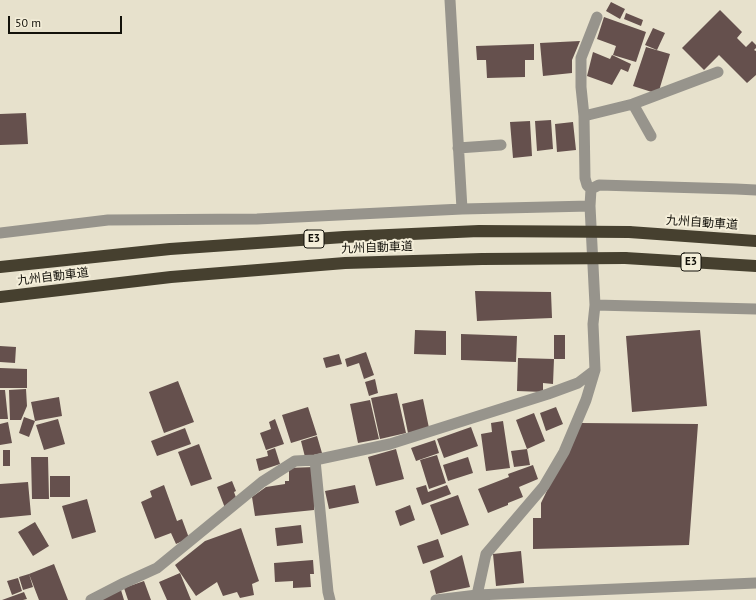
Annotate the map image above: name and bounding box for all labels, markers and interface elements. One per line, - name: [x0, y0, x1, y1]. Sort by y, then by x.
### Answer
- scale bar: [10, 8, 124, 34]
- text: 50 m: [15, 15, 41, 30]
- street label: 九州自動車道: [666, 213, 738, 233]
- road number: E3: [304, 230, 324, 248]
- street label: 九州自動車道: [341, 240, 413, 256]
- road number: E3: [681, 253, 701, 271]
- street label: 九州自動車道: [16, 265, 90, 289]

